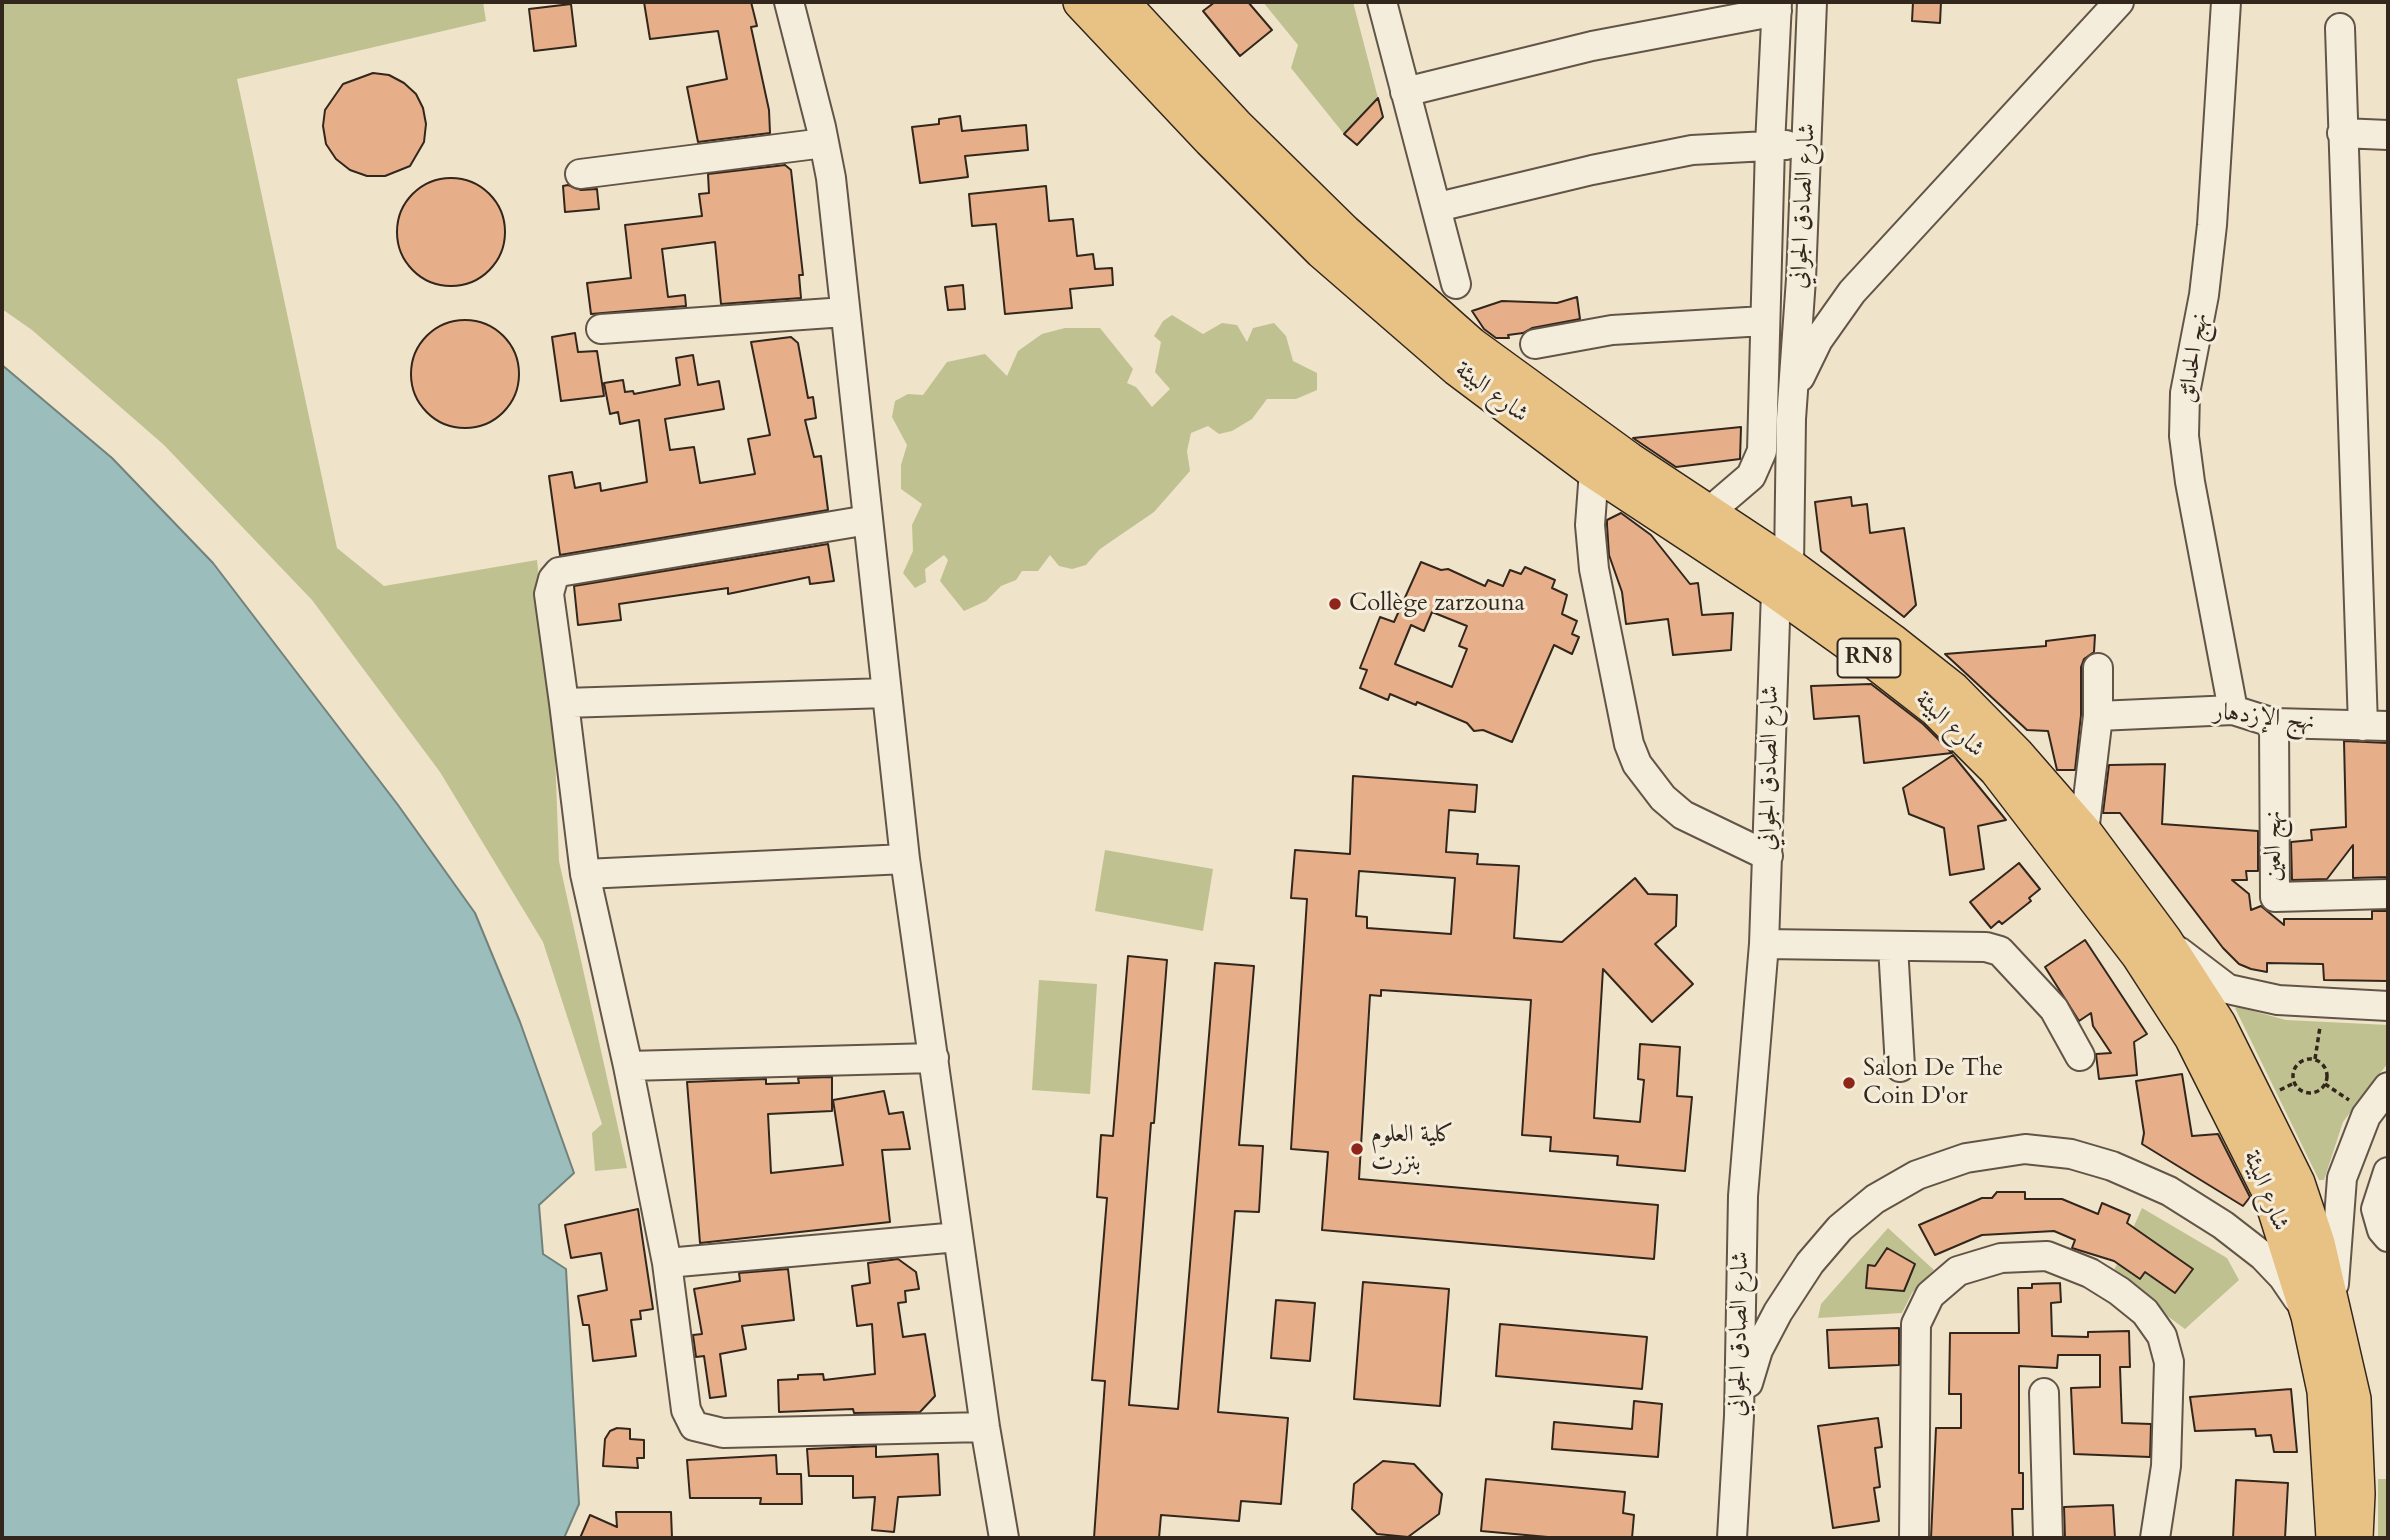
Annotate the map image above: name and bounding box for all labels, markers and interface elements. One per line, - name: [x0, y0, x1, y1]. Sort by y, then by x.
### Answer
- street label: شارع الصادق الجواني: [1785, 123, 1823, 289]
- street label: نهج الحدائق: [2173, 311, 2215, 405]
- street label: شارع البيئة: [1449, 356, 1533, 430]
- place label: Collège zarzouna: [1349, 590, 1525, 618]
- marker: Collège zarzouna: [1327, 596, 1343, 612]
- road number: RN8: [1838, 638, 1900, 678]
- street label: شارع الصادق الجواني: [1754, 685, 1786, 851]
- street label: شارع البيئة: [1908, 686, 1990, 764]
- street label: نهج الإزدهار: [2212, 698, 2316, 738]
- street label: نهج العين: [2260, 811, 2288, 881]
- place label: Salon De The Coin D'or: [1863, 1055, 2003, 1111]
- marker: Salon De The Coin D'or: [1841, 1075, 1857, 1091]
- place label: كلية العلوم بنزرت: [1371, 1121, 1454, 1177]
- marker: كلية العلوم بنزرت: [1349, 1141, 1365, 1157]
- street label: شارع البيئة: [2236, 1147, 2294, 1235]
- street label: شارع الصادق الجواني: [1724, 1251, 1756, 1417]

